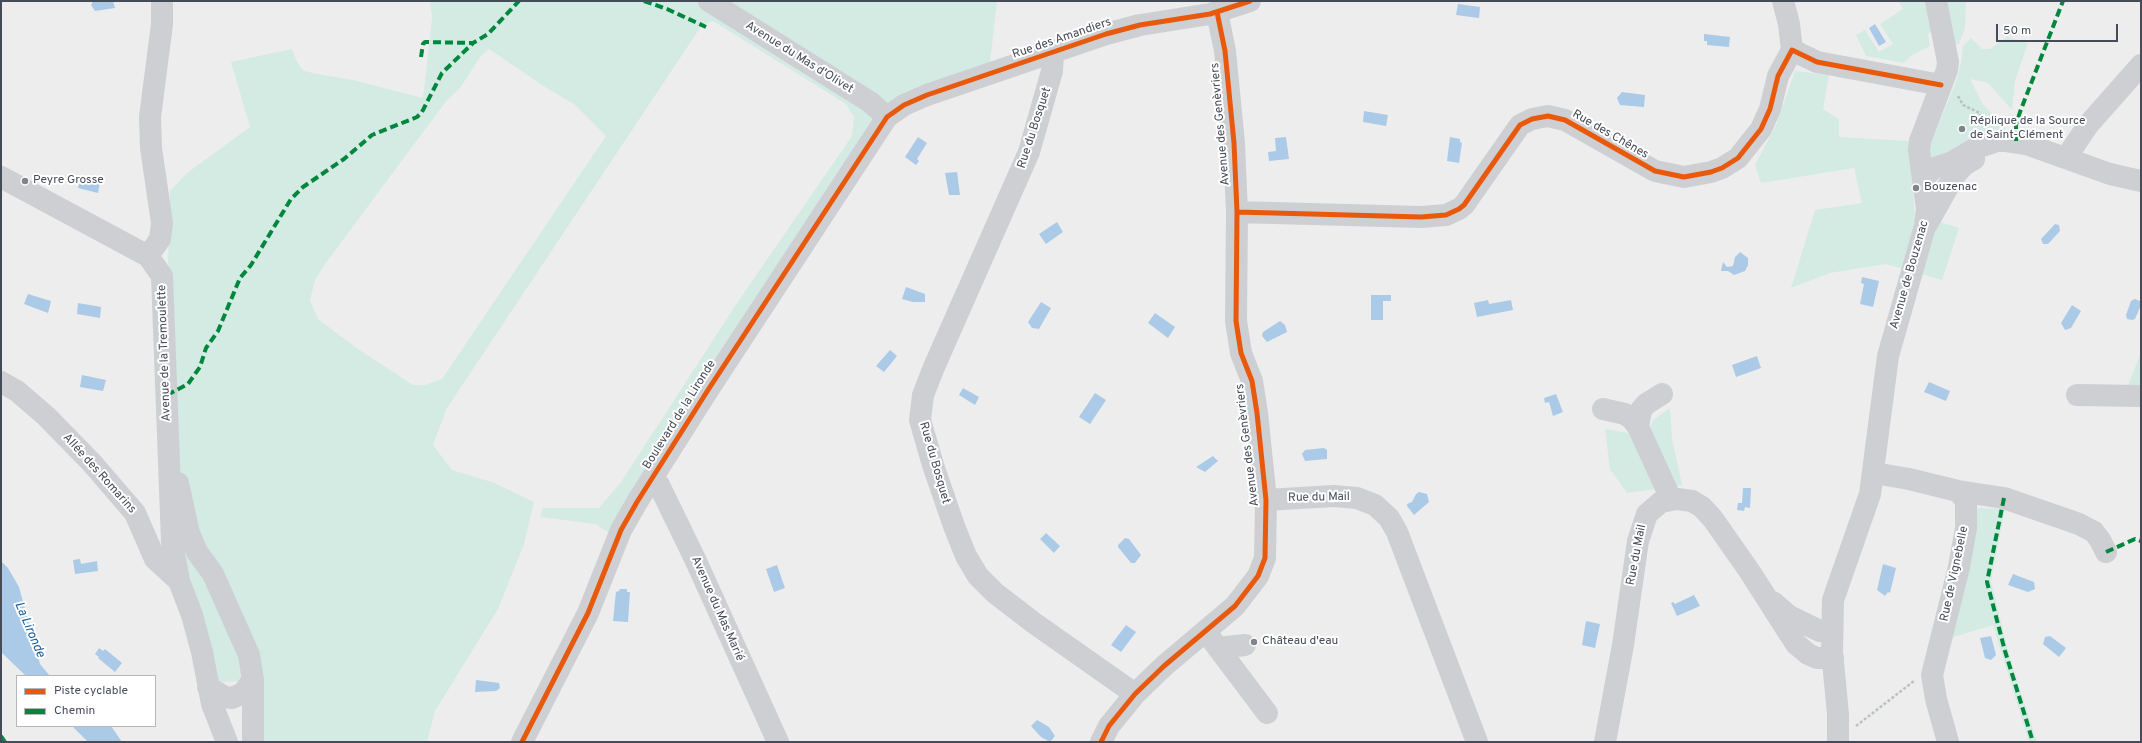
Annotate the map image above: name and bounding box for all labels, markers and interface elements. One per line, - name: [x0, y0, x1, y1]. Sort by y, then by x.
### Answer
- street label: Rue des Amandiers: [1011, 15, 1113, 63]
- scale bar: [1998, 16, 2120, 42]
- street label: Avenue du Mas d'Olivet: [742, 19, 856, 97]
- text: 50 m: [2003, 23, 2031, 39]
- street label: Avenue des Genèvriers: [1208, 62, 1234, 186]
- street label: Rue du Bosquet: [1015, 86, 1055, 170]
- street label: Rue des Chênes: [1569, 107, 1651, 163]
- place label: Réplique de la Source de Saint-Clément: [1970, 115, 2086, 143]
- marker: Réplique de la Source de Saint-Clément: [1957, 124, 1967, 134]
- place label: Peyre Grosse: [33, 174, 104, 188]
- marker: Peyre Grosse: [20, 176, 30, 186]
- place label: Bouzenac: [1924, 181, 1977, 195]
- marker: Bouzenac: [1911, 183, 1921, 193]
- street label: Avenue de Bouzenac: [1888, 219, 1932, 331]
- street label: Avenue de la Tremoulette: [155, 284, 175, 422]
- street label: Boulevard de la Lironde: [640, 358, 720, 472]
- street label: Avenue des Genèvriers: [1233, 383, 1263, 507]
- street label: Rue du Bosquet: [915, 420, 953, 506]
- street label: Allée des Romarins: [59, 431, 139, 517]
- street label: Rue du Mail: [1288, 490, 1350, 506]
- street label: Rue du Mail: [1624, 523, 1650, 587]
- street label: Rue de Vignebelle: [1938, 525, 1972, 623]
- street label: Avenue du Mas Marié: [687, 554, 747, 664]
- water label: La Lironde: [10, 600, 48, 660]
- place label: Château d'eau: [1262, 635, 1338, 649]
- marker: Château d'eau: [1249, 637, 1259, 647]
- legend: [16, 675, 156, 727]
- text: Piste cyclable: [54, 683, 128, 699]
- text: Chemin: [54, 703, 95, 719]

